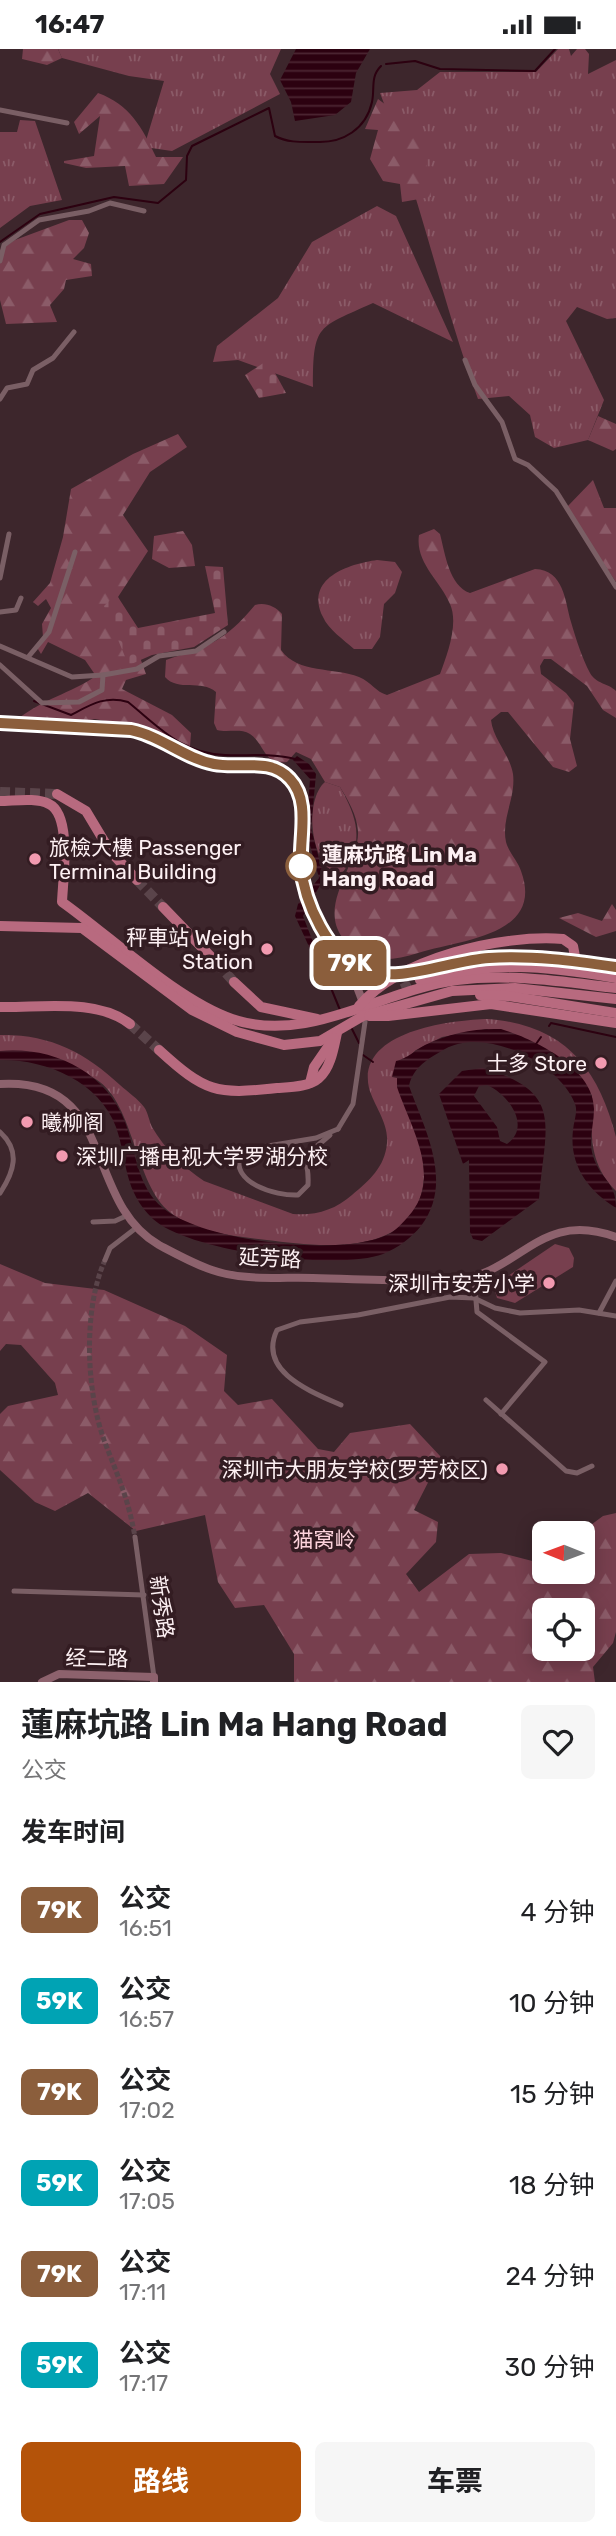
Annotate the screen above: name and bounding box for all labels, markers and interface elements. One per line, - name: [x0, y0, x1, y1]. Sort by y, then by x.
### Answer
- text: 16:47: [35, 9, 104, 40]
- place label: 旅檢大樓 Passenger Terminal Building: [49, 835, 241, 884]
- place label: 蓮麻坑路 Lin Ma Hang Road: [322, 842, 477, 891]
- marker: 旅檢大樓 Passenger Terminal Building: [27, 851, 43, 867]
- marker: 蓮麻坑路 Lin Ma Hang Road: [286, 851, 316, 881]
- place label: 秤車站 Weigh Station: [126, 925, 253, 974]
- line badge: 79K: [310, 940, 390, 986]
- marker: 秤車站 Weigh Station: [259, 941, 275, 957]
- text: 79K: [327, 949, 373, 977]
- place label: 士多 Store: [487, 1051, 587, 1076]
- marker: 士多 Store: [593, 1055, 609, 1071]
- place label: 曦柳阁: [41, 1110, 104, 1135]
- marker: 曦柳阁: [19, 1114, 35, 1130]
- place label: 深圳广播电视大学罗湖分校: [76, 1144, 328, 1169]
- marker: 深圳广播电视大学罗湖分校: [54, 1148, 70, 1164]
- street label: 延芳路: [238, 1244, 302, 1272]
- place label: 深圳市安芳小学: [388, 1271, 535, 1296]
- marker: 深圳市安芳小学: [541, 1275, 557, 1291]
- place label: 深圳市大朋友学校(罗芳校区): [222, 1457, 488, 1482]
- marker: 深圳市大朋友学校(罗芳校区): [494, 1461, 510, 1477]
- north arrow: [532, 1521, 595, 1584]
- map controls: [532, 1521, 595, 1661]
- park label: 猫窝岭: [293, 1527, 356, 1552]
- street label: 新秀路: [145, 1574, 179, 1640]
- button: locate: [532, 1598, 595, 1661]
- street label: 经二路: [65, 1645, 129, 1671]
- text: 蓮麻坑路 Lin Ma Hang Road: [21, 1705, 448, 1744]
- button: heart: [521, 1705, 595, 1779]
- text: 公交: [21, 1756, 67, 1784]
- text: 发车时间: [21, 1817, 125, 1848]
- text: 公交: [119, 1883, 171, 1914]
- text: 79K: [37, 1896, 82, 1924]
- text: 4 分钟: [520, 1897, 595, 1928]
- text: 16:51: [119, 1914, 172, 1942]
- text: 公交: [119, 1974, 171, 2005]
- text: 59K: [36, 1987, 83, 2015]
- text: 10 分钟: [509, 1988, 595, 2019]
- text: 16:57: [119, 2005, 174, 2033]
- text: 公交: [119, 2065, 171, 2096]
- text: 79K: [37, 2078, 82, 2106]
- text: 15 分钟: [510, 2079, 595, 2110]
- text: 17:02: [119, 2096, 175, 2124]
- text: 公交: [119, 2156, 171, 2187]
- text: 59K: [36, 2169, 83, 2197]
- text: 18 分钟: [509, 2170, 595, 2201]
- text: 17:05: [119, 2187, 175, 2215]
- text: 公交: [119, 2247, 171, 2278]
- text: 79K: [37, 2260, 82, 2288]
- text: 24 分钟: [505, 2261, 595, 2292]
- text: 17:11: [119, 2278, 166, 2306]
- text: 公交: [119, 2338, 171, 2369]
- text: 59K: [36, 2351, 83, 2379]
- text: 30 分钟: [504, 2352, 595, 2383]
- text: 17:17: [119, 2369, 168, 2397]
- button: 路线: [21, 2442, 301, 2522]
- button: 车票: [315, 2442, 595, 2522]

